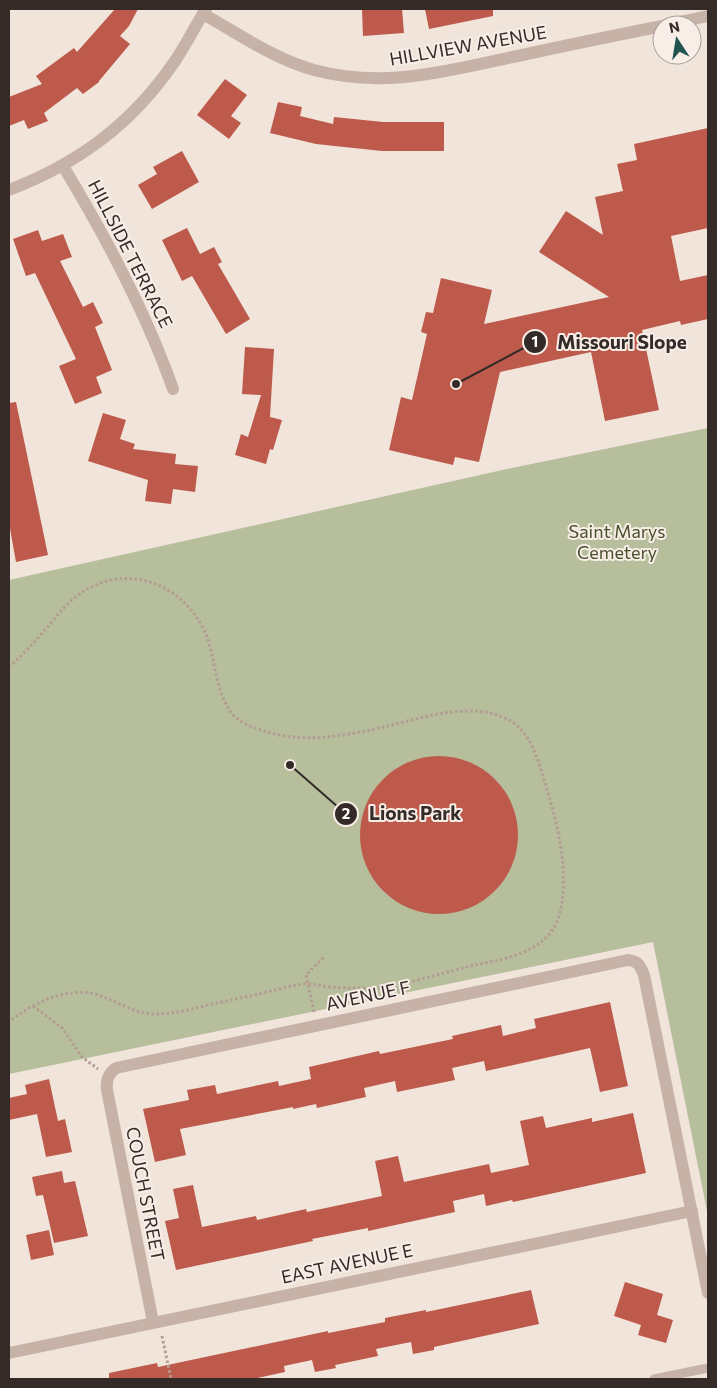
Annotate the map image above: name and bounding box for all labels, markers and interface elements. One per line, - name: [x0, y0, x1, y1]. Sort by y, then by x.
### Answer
- north arrow: [652, 15, 702, 65]
- text: N: [667, 17, 681, 36]
- street label: HILLVIEW AVENUE: [388, 20, 548, 70]
- street label: HILLSIDE TERRACE: [84, 176, 178, 331]
- callout: Missouri Slope: [522, 325, 696, 359]
- text: Missouri Slope: [557, 330, 687, 353]
- text: 1: [532, 332, 538, 350]
- park label: Saint Marys Cemetery: [569, 520, 665, 563]
- callout: Lions Park: [334, 797, 471, 831]
- text: Lions Park: [369, 801, 461, 824]
- text: 2: [342, 804, 350, 822]
- street label: AVENUE F: [324, 975, 412, 1015]
- street label: COUCH STREET: [122, 1125, 170, 1263]
- street label: EAST AVENUE E: [279, 1238, 415, 1288]

